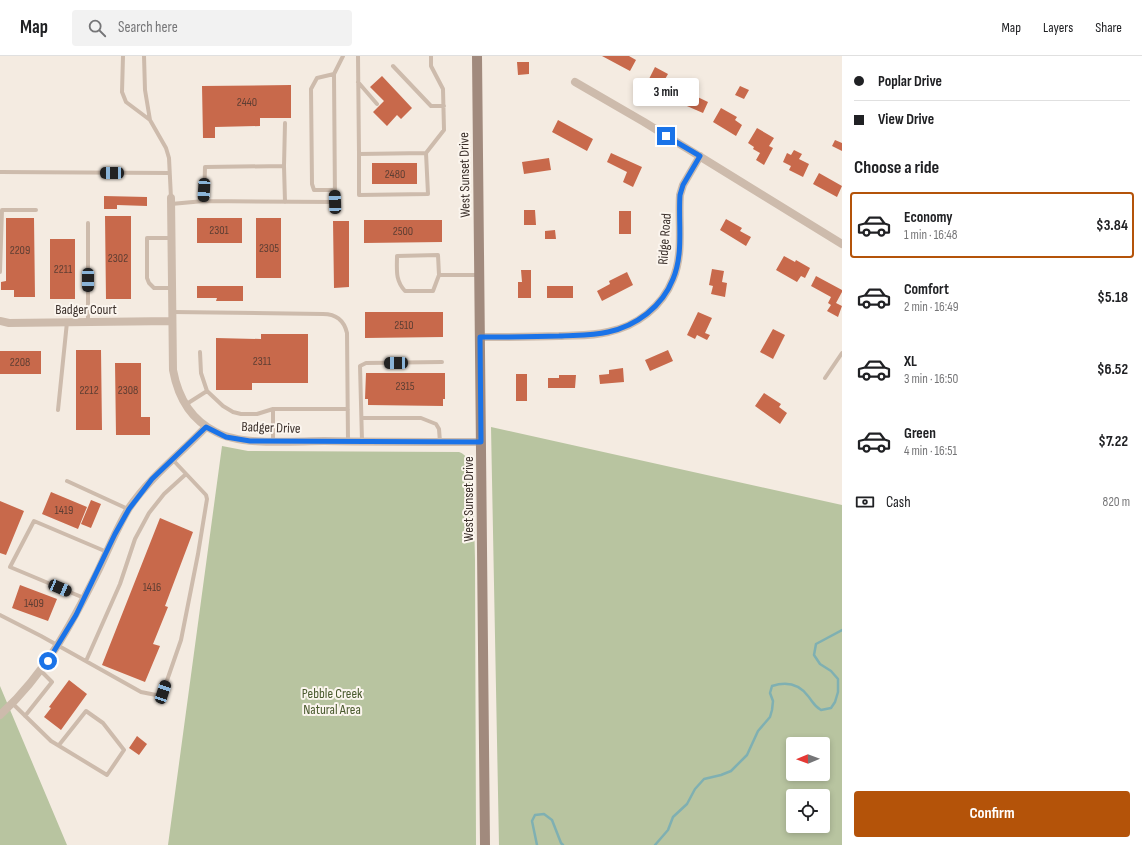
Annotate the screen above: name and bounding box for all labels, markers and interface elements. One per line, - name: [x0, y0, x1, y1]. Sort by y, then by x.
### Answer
- search box: [72, 10, 352, 46]
- text: Map: [20, 16, 48, 39]
- icon: search: [86, 17, 108, 39]
- text: Search here: [118, 18, 178, 37]
- text: Map: [1001, 19, 1021, 36]
- text: Layers: [1043, 19, 1073, 36]
- text: Share: [1095, 19, 1122, 36]
- text: Poplar Drive: [878, 72, 942, 91]
- callout: 3 min: [633, 78, 699, 106]
- text: 3 min: [654, 84, 678, 100]
- house number: 2440: [237, 95, 257, 110]
- text: View Drive: [878, 110, 934, 129]
- route end: [657, 127, 675, 145]
- street label: West Sunset Drive: [455, 132, 474, 218]
- text: Choose a ride: [854, 157, 939, 178]
- car: [100, 167, 124, 179]
- house number: 2480: [385, 167, 405, 182]
- car: [197, 178, 211, 202]
- car: [329, 190, 341, 214]
- icon: car: [856, 207, 892, 243]
- text: Economy: [904, 208, 953, 227]
- street label: Ridge Road: [654, 213, 675, 265]
- text: $3.84: [1096, 216, 1128, 235]
- house number: 2301: [209, 223, 230, 238]
- house number: 2500: [393, 224, 413, 239]
- text: 1 min · 16:48: [904, 227, 958, 243]
- house number: 2305: [259, 241, 279, 256]
- house number: 2209: [10, 243, 30, 258]
- house number: 2302: [108, 251, 128, 266]
- house number: 2211: [54, 262, 73, 277]
- car: [82, 268, 94, 292]
- icon: car: [856, 279, 892, 315]
- text: Comfort: [904, 280, 949, 299]
- text: $5.18: [1097, 288, 1128, 307]
- text: 2 min · 16:49: [904, 299, 958, 315]
- street label: Badger Court: [55, 301, 117, 318]
- house number: 2510: [394, 318, 414, 333]
- icon: car: [856, 351, 892, 387]
- text: XL: [904, 352, 917, 371]
- house number: 2311: [253, 354, 272, 369]
- house number: 2208: [10, 355, 30, 370]
- car: [384, 357, 408, 369]
- text: $6.52: [1097, 360, 1128, 379]
- text: 3 min · 16:50: [904, 371, 958, 387]
- house number: 2315: [395, 379, 415, 394]
- house number: 2212: [79, 383, 99, 398]
- house number: 2308: [118, 383, 138, 398]
- street label: Badger Drive: [241, 418, 301, 437]
- icon: car: [856, 423, 892, 459]
- text: Green: [904, 424, 936, 443]
- text: $7.22: [1098, 432, 1128, 451]
- text: 4 min · 16:51: [904, 443, 957, 459]
- street label: West Sunset Drive: [460, 456, 477, 542]
- icon: cash: [854, 491, 876, 513]
- text: Cash: [886, 493, 911, 512]
- text: 820 m: [1103, 494, 1130, 510]
- house number: 1419: [55, 503, 73, 518]
- car: [47, 578, 73, 598]
- house number: 1416: [143, 580, 161, 595]
- house number: 1409: [24, 596, 44, 611]
- route start: [39, 652, 57, 670]
- car: [154, 679, 172, 705]
- park label: Pebble Creek Natural Area: [302, 685, 363, 718]
- north arrow: [786, 737, 830, 781]
- map controls: [786, 737, 830, 833]
- button: locate: [786, 789, 830, 833]
- button: Confirm: [854, 791, 1130, 837]

